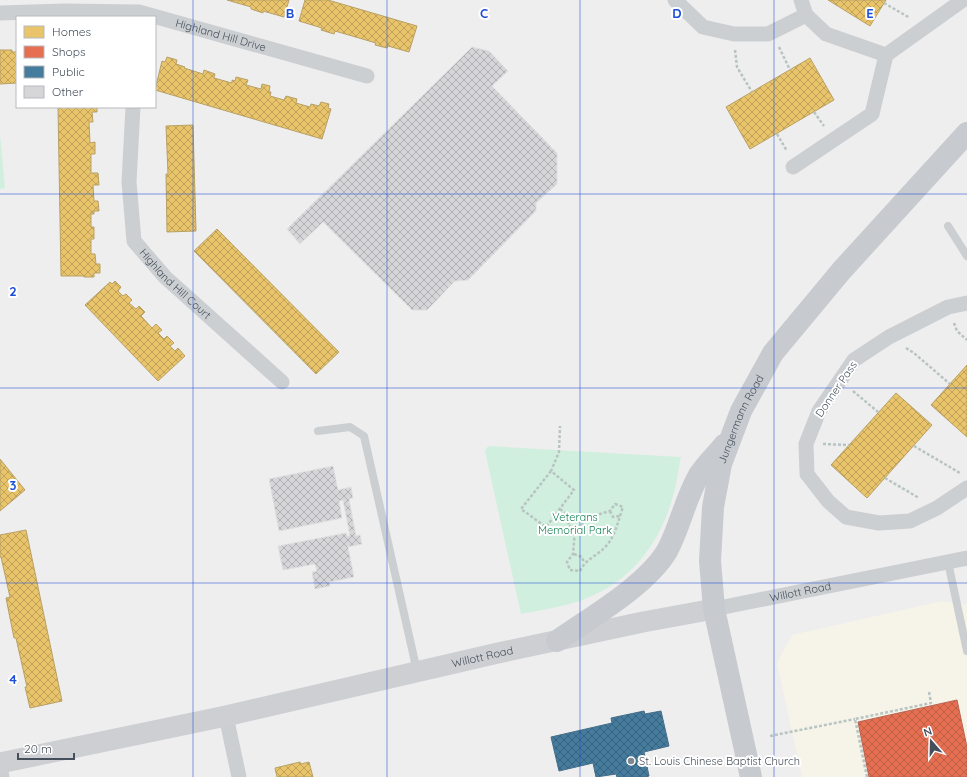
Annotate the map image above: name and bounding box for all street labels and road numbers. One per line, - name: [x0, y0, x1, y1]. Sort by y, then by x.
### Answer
- street label: Highland Hill Drive: [174, 16, 268, 54]
- street label: Highland Hill Court: [137, 246, 214, 322]
- street label: Donner Pass: [812, 358, 860, 420]
- street label: Jungermann Road: [715, 372, 767, 465]
- street label: Willott Road: [768, 579, 832, 605]
- street label: Willott Road: [450, 643, 514, 670]

